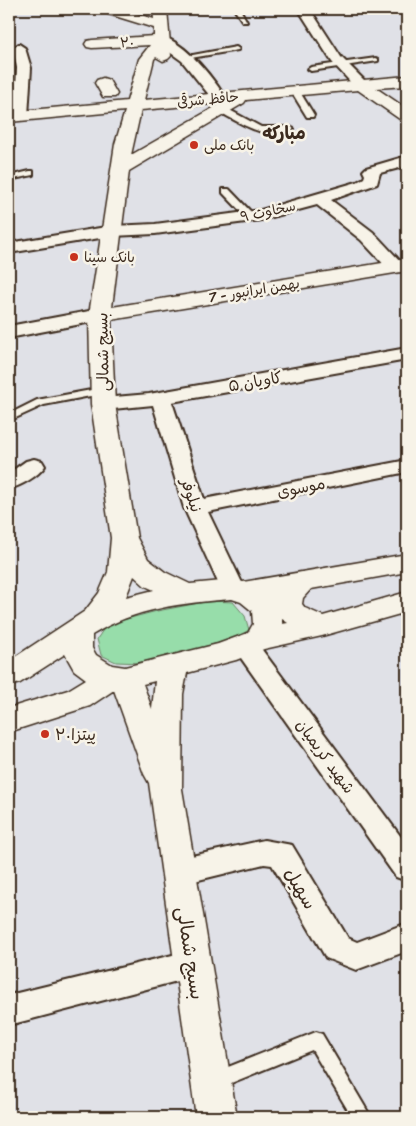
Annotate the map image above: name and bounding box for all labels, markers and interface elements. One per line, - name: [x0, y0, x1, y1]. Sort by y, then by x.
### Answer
- street label: ۲۰: [119, 30, 135, 55]
- street label: حافظ شرقی: [176, 84, 240, 115]
- district label: مبارکه: [262, 117, 306, 149]
- place label: بانک ملی: [204, 133, 254, 158]
- marker: بانک ملی: [188, 139, 200, 151]
- street label: سخاوت ۹: [238, 193, 298, 230]
- place label: بانک سینا: [84, 245, 135, 270]
- marker: بانک سینا: [68, 251, 80, 263]
- street label: بهمن ایرانپور - 7: [207, 271, 302, 310]
- street label: بسیج شمالی: [87, 312, 118, 392]
- street label: کاویان ۵: [226, 362, 284, 400]
- street label: موسوی: [274, 469, 328, 506]
- street label: نیلوفر: [172, 472, 211, 516]
- street label: شهید کریمیان: [288, 712, 363, 800]
- place label: پیتزا۲۰: [55, 720, 96, 749]
- marker: پیتزا۲۰: [39, 728, 51, 740]
- street label: سهیل: [275, 861, 326, 916]
- street label: بسیج شمالی: [167, 904, 214, 1002]

